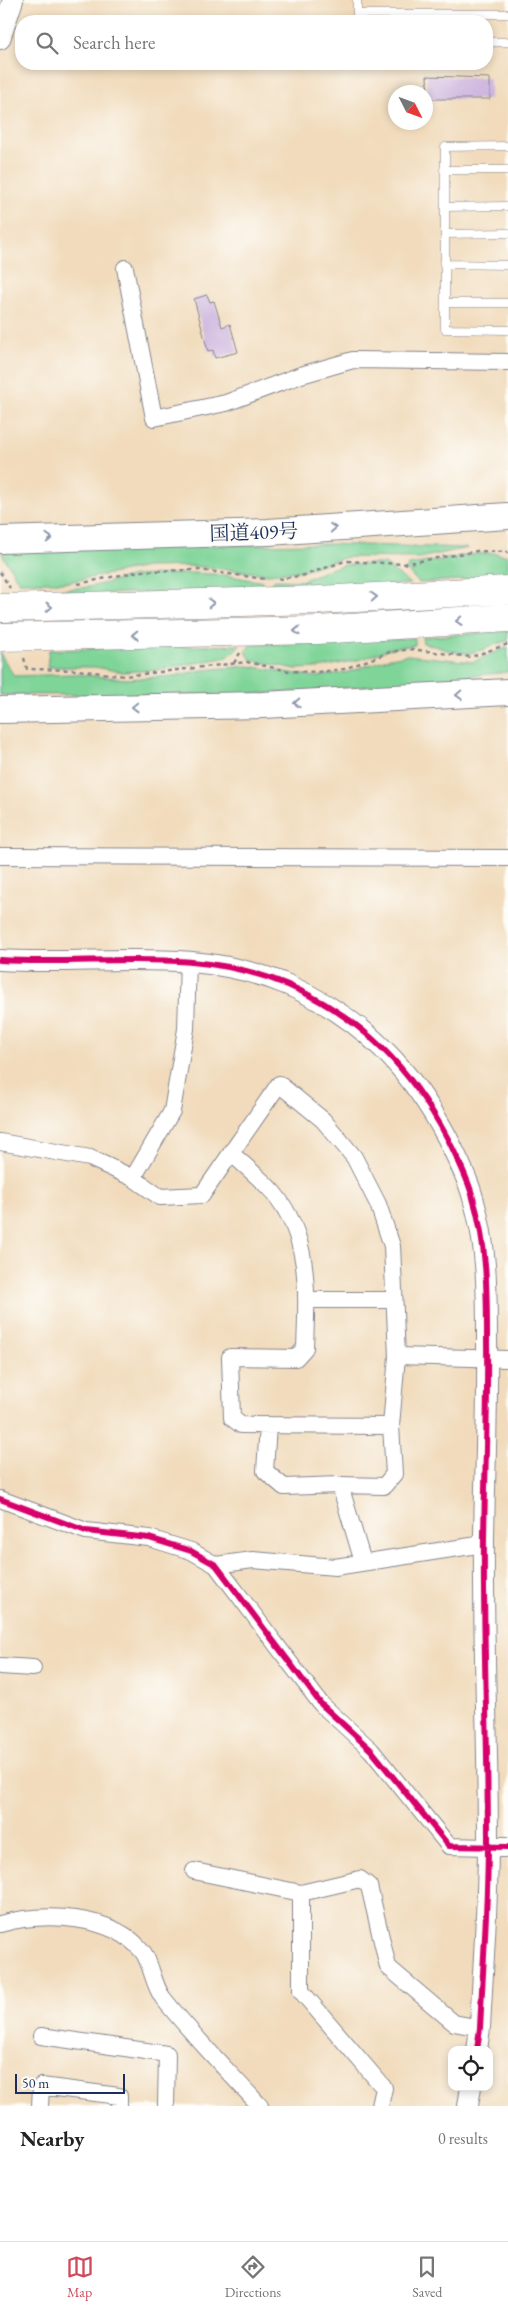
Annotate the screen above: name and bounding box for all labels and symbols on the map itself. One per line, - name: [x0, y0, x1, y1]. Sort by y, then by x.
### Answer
- north arrow: [388, 85, 433, 130]
- street label: 国道409号: [209, 517, 299, 547]
- one-way arrow: [330, 522, 338, 533]
- one-way arrow: [45, 533, 53, 544]
- one-way arrow: [370, 592, 378, 603]
- one-way arrow: [207, 598, 215, 609]
- one-way arrow: [45, 602, 53, 612]
- one-way arrow: [455, 616, 463, 627]
- one-way arrow: [293, 625, 301, 636]
- one-way arrow: [130, 630, 138, 641]
- one-way arrow: [455, 689, 463, 700]
- one-way arrow: [293, 698, 300, 708]
- one-way arrow: [130, 702, 138, 713]
- scale bar: [15, 2071, 125, 2094]

